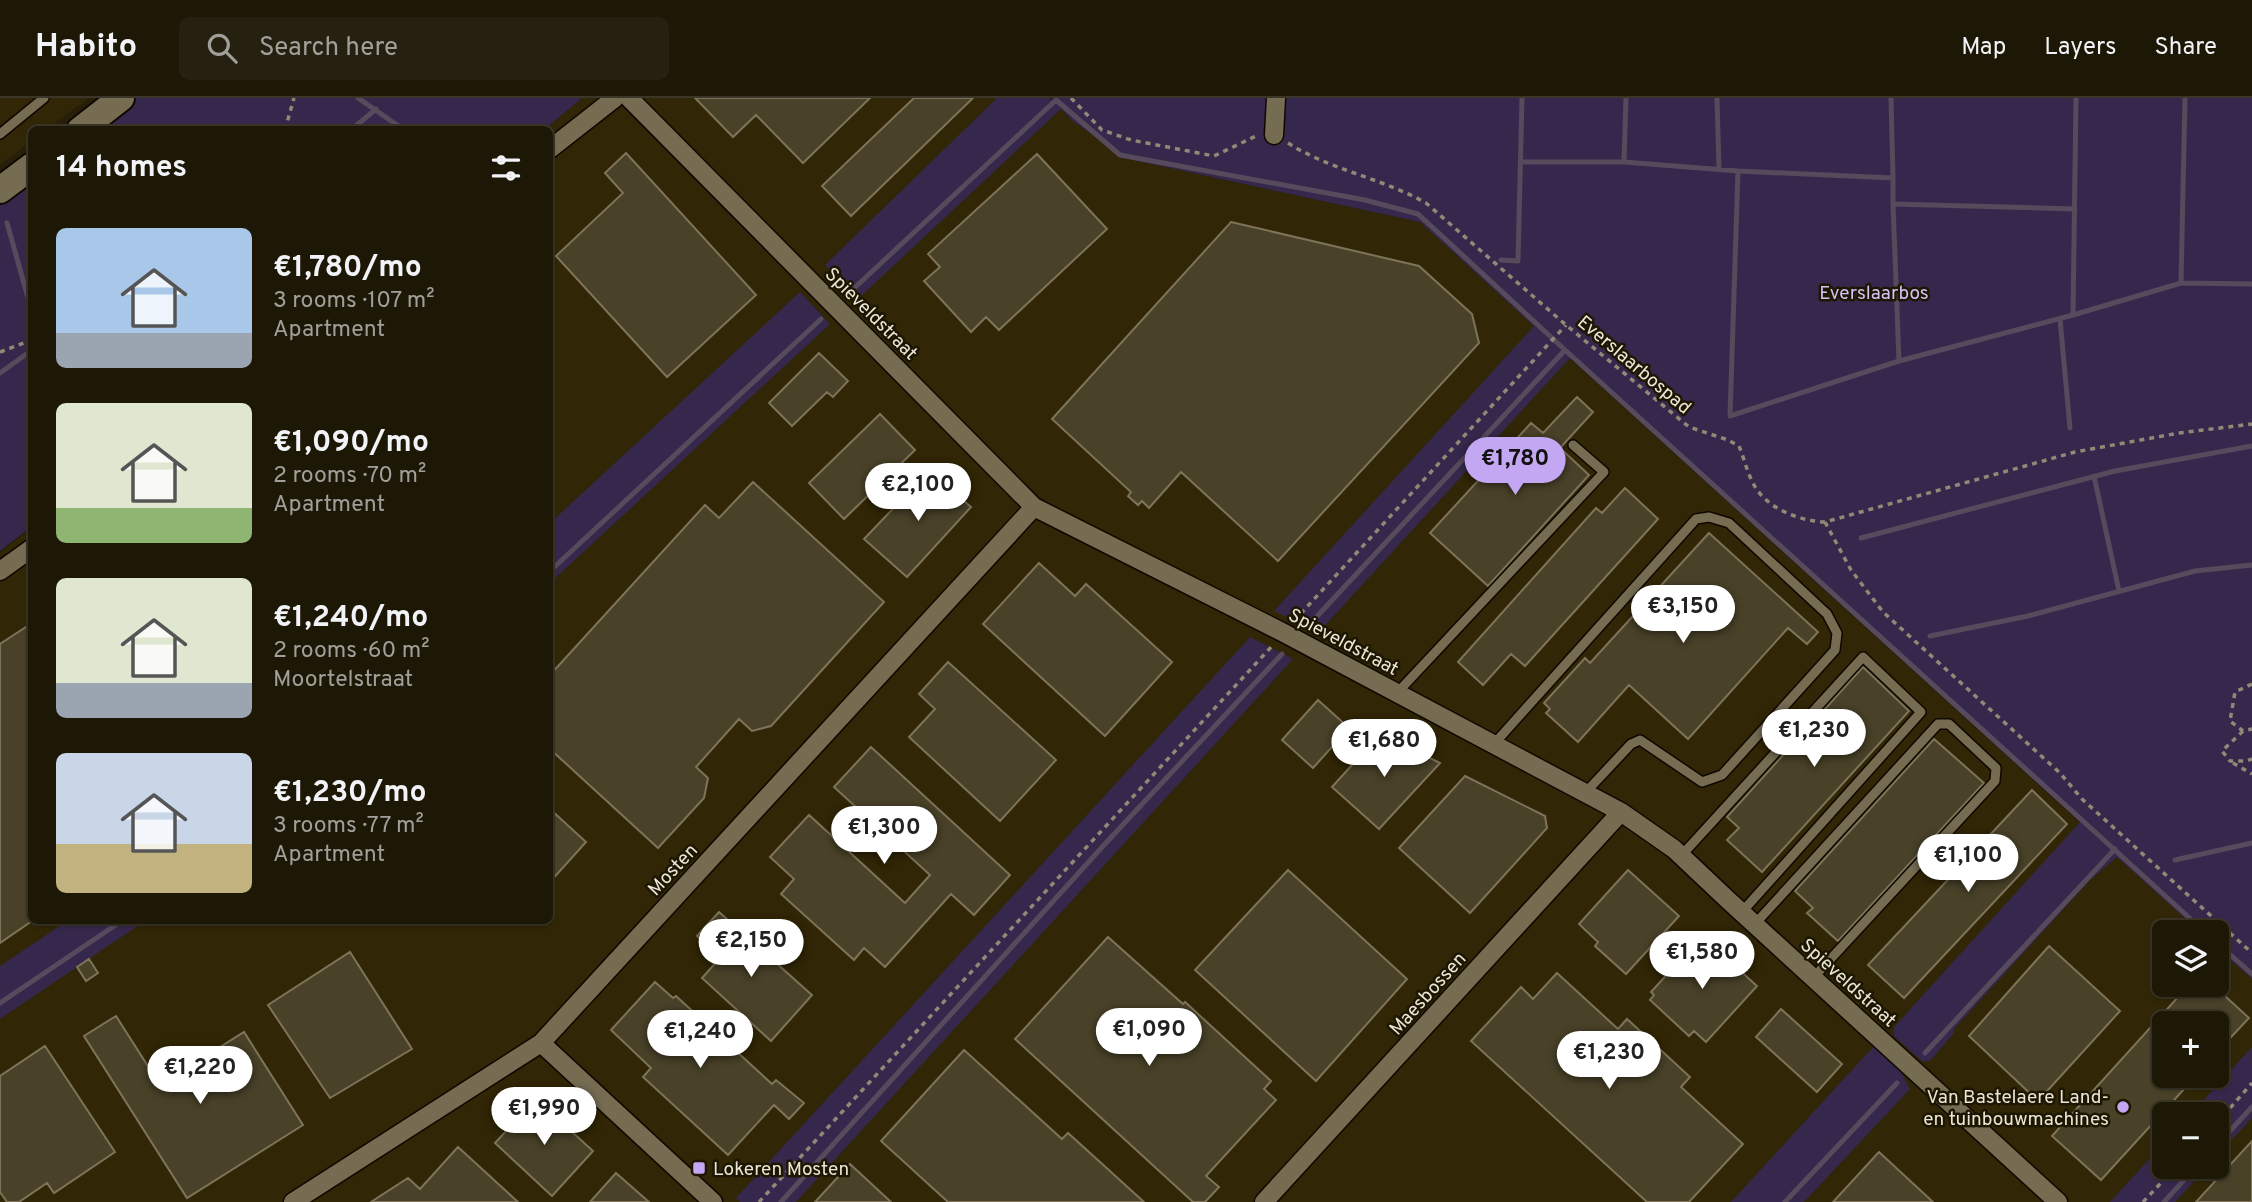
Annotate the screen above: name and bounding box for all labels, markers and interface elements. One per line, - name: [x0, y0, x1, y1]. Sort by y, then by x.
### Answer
- search box: [179, 17, 669, 80]
- text: Habito: [35, 27, 137, 69]
- icon: search: [203, 29, 241, 67]
- text: Search here: [259, 32, 398, 65]
- text: Map: [1961, 33, 2006, 63]
- text: Layers: [2044, 33, 2116, 63]
- text: Share: [2154, 33, 2217, 63]
- icon: filters: [487, 149, 525, 187]
- text: 14 homes: [56, 150, 187, 187]
- text: €1,780/mo: [273, 250, 422, 287]
- icon: home: [112, 256, 196, 340]
- street label: Spieveldstraat: [819, 263, 922, 366]
- park label: Everslaarbos: [1819, 282, 1929, 306]
- text: 3 rooms · 107 m²: [273, 287, 435, 316]
- street label: Everslaarbospad: [1572, 311, 1696, 420]
- text: Apartment: [273, 316, 385, 345]
- text: €1,090/mo: [273, 425, 429, 462]
- icon: home: [112, 431, 196, 515]
- pin: €1,780: [1458, 438, 1572, 497]
- text: €1,780: [1481, 445, 1549, 474]
- text: 2 rooms · 70 m²: [273, 462, 426, 491]
- pin: €2,100: [861, 464, 975, 523]
- text: €2,100: [881, 471, 955, 500]
- text: Apartment: [273, 491, 385, 520]
- pin: €3,150: [1626, 586, 1740, 645]
- text: €3,150: [1647, 593, 1719, 622]
- text: €1,240/mo: [273, 600, 428, 637]
- street label: Spieveldstraat: [1284, 604, 1402, 682]
- icon: home: [112, 606, 196, 690]
- text: 2 rooms · 60 m²: [273, 637, 430, 666]
- text: Moortelstraat: [273, 666, 413, 695]
- pin: €1,230: [1757, 710, 1871, 769]
- text: €1,230: [1778, 717, 1850, 746]
- pin: €1,680: [1327, 720, 1441, 779]
- text: €1,680: [1347, 727, 1421, 756]
- text: €1,230/mo: [273, 775, 427, 812]
- icon: home: [112, 781, 196, 865]
- pin: €1,300: [827, 806, 941, 866]
- text: 3 rooms · 77 m²: [273, 812, 424, 841]
- text: €1,300: [847, 814, 921, 843]
- pin: €1,100: [1911, 834, 2025, 894]
- street label: Mosten: [643, 839, 704, 901]
- text: Apartment: [273, 841, 385, 870]
- text: €1,100: [1933, 842, 2003, 871]
- pin: €2,150: [694, 920, 808, 979]
- map controls: [2152, 920, 2229, 1179]
- button: layers: [2152, 920, 2229, 997]
- text: €2,150: [715, 927, 787, 956]
- pin: €1,580: [1645, 932, 1759, 991]
- street label: Spieveldstraat: [1795, 934, 1901, 1033]
- text: €1,580: [1665, 939, 1739, 968]
- street label: Maesbossen: [1385, 948, 1472, 1041]
- pin: €1,090: [1092, 1009, 1206, 1068]
- pin: €1,240: [643, 1010, 757, 1070]
- button: +: [2152, 1011, 2229, 1088]
- text: €1,090: [1112, 1016, 1186, 1045]
- text: €1,240: [663, 1018, 737, 1047]
- pin: €1,230: [1552, 1032, 1666, 1091]
- text: €1,230: [1573, 1039, 1645, 1068]
- pin: €1,220: [143, 1046, 257, 1106]
- text: €1,220: [163, 1054, 237, 1083]
- place label: Van Bastelaere Land- en tuinbouwmachines: [1923, 1086, 2109, 1132]
- pin: €1,990: [487, 1088, 601, 1147]
- text: €1,990: [507, 1095, 581, 1124]
- marker: Van Bastelaere Land- en tuinbouwmachines: [2115, 1099, 2131, 1115]
- button: −: [2152, 1102, 2229, 1179]
- place label: Lokeren Mosten: [713, 1158, 849, 1182]
- marker: Lokeren Mosten: [691, 1160, 707, 1176]

